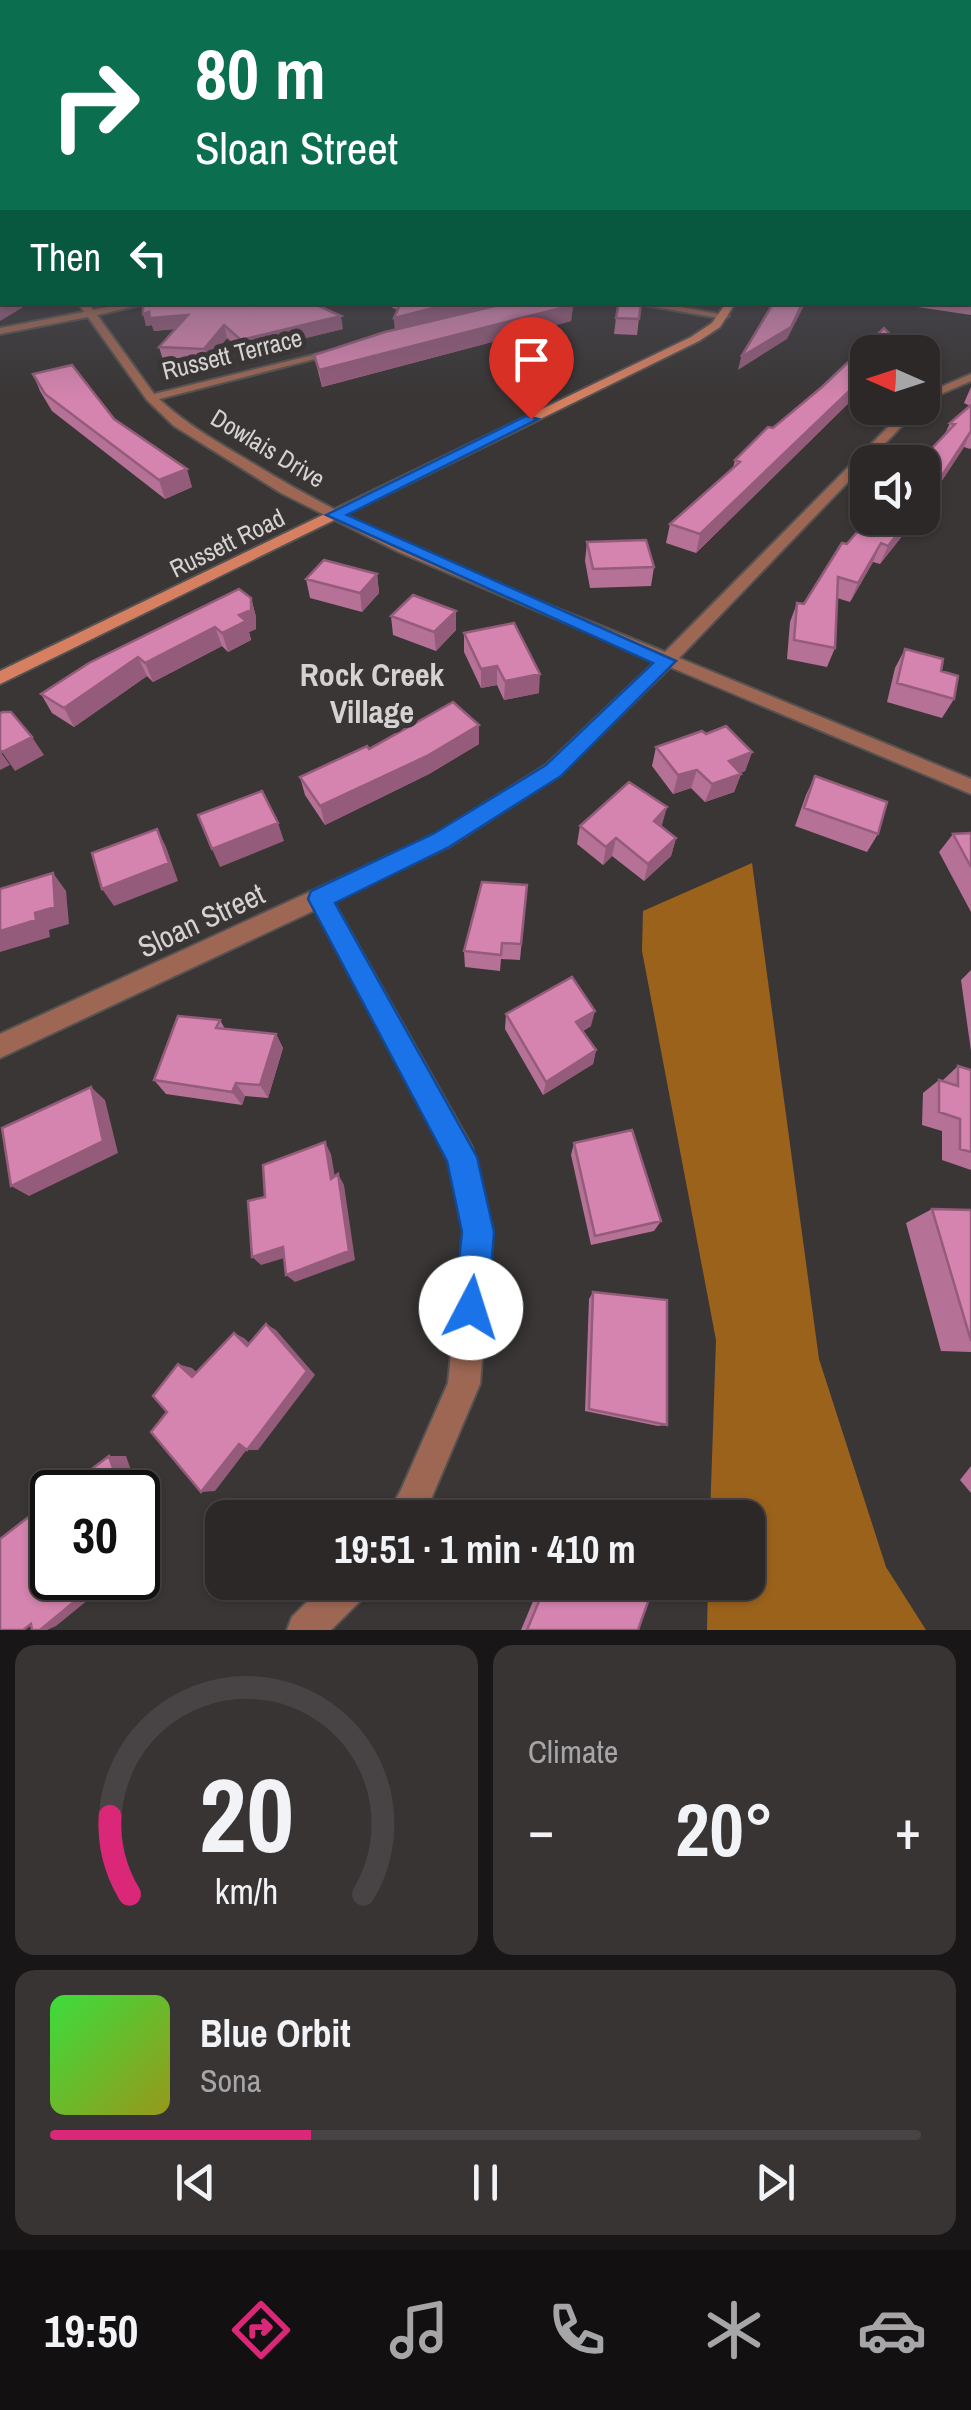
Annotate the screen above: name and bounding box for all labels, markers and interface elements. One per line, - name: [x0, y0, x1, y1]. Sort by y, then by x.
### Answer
- text: 80 m: [195, 27, 326, 121]
- icon: right: [30, 40, 160, 170]
- text: Sloan Street: [195, 117, 398, 178]
- icon: left: [121, 230, 176, 285]
- text: Then: [30, 232, 101, 283]
- pin: [489, 317, 574, 420]
- street label: Russett Terrace: [158, 320, 306, 388]
- icon: arrive: [504, 332, 559, 387]
- north arrow: [850, 335, 940, 425]
- map controls: [850, 335, 940, 535]
- street label: Dowlais Drive: [205, 401, 331, 495]
- button: sound: [850, 445, 940, 535]
- street label: Russett Road: [164, 500, 290, 586]
- district label: Rock Creek Village: [300, 653, 445, 733]
- street label: Sloan Street: [131, 873, 271, 967]
- position arrow: [419, 1256, 523, 1360]
- speed limit sign: 30: [30, 1470, 160, 1600]
- text: 19:51 · 1 min · 410 m: [334, 1524, 636, 1575]
- text: Climate: [528, 1730, 618, 1773]
- text: 20: [199, 1744, 294, 1884]
- text: 20°: [675, 1778, 774, 1879]
- text: −: [528, 1792, 554, 1866]
- text: +: [895, 1792, 921, 1866]
- text: km/h: [215, 1867, 278, 1915]
- text: Blue Orbit: [200, 2008, 351, 2059]
- text: Sona: [200, 2059, 261, 2102]
- icon: previous: [168, 2155, 223, 2210]
- icon: pause: [458, 2155, 513, 2210]
- icon: next: [748, 2155, 803, 2210]
- icon: directions: [226, 2295, 296, 2365]
- icon: music: [384, 2295, 454, 2365]
- icon: phone: [542, 2295, 612, 2365]
- icon: climate: [699, 2295, 769, 2365]
- icon: car: [857, 2295, 927, 2365]
- text: 19:50: [44, 2300, 138, 2361]

